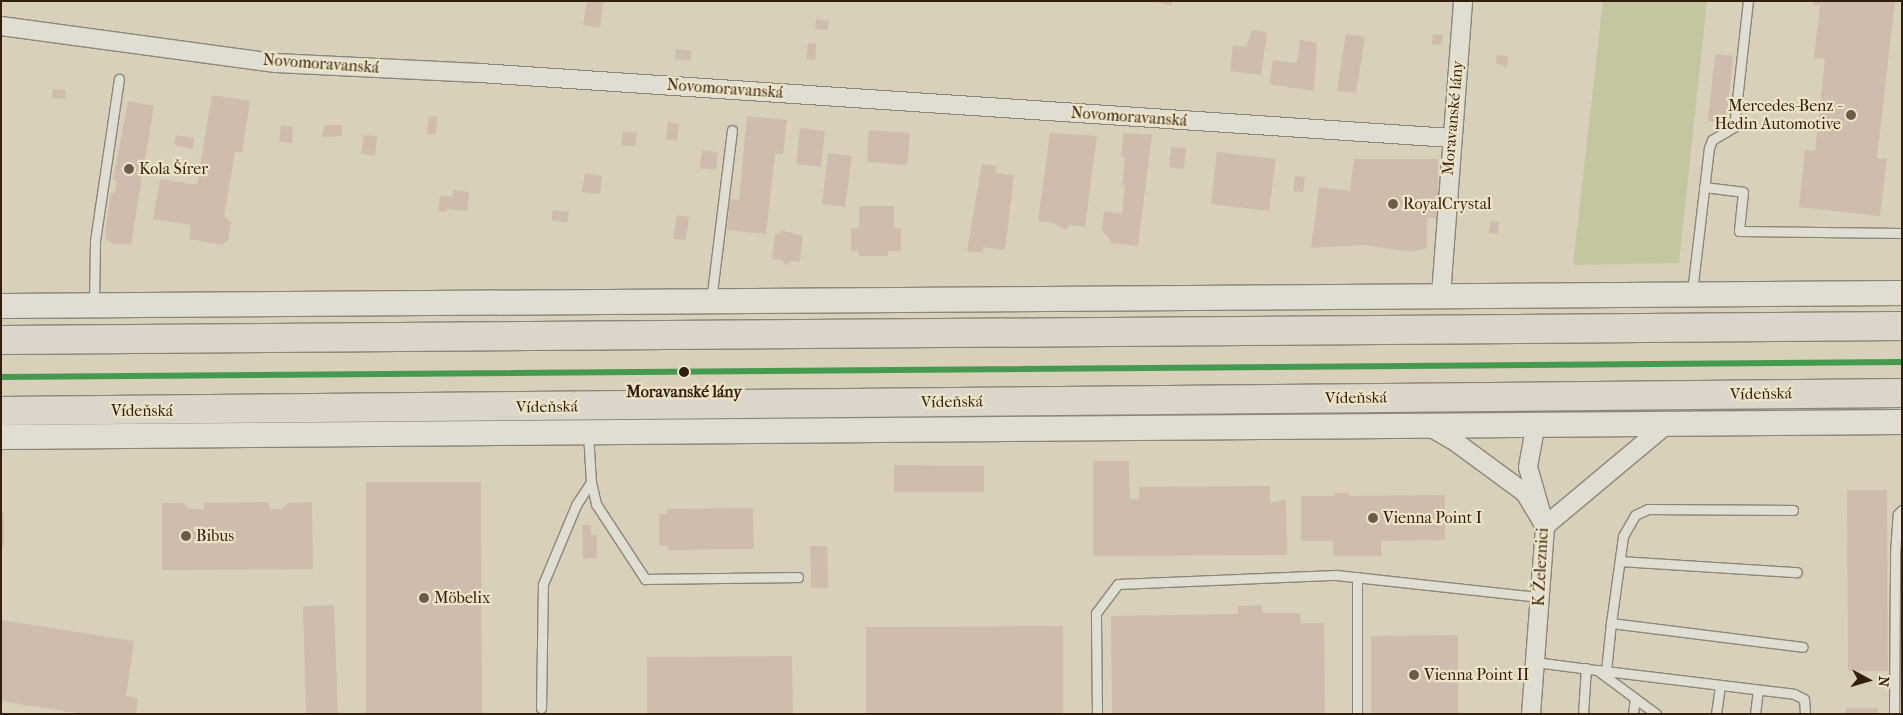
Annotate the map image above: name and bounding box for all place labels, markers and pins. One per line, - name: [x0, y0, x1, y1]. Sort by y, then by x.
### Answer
- place label: Mercedes-Benz - Hedin Automotive: [1714, 96, 1841, 134]
- marker: Mercedes-Benz - Hedin Automotive: [1845, 109, 1857, 121]
- place label: Kola Šírer: [139, 159, 208, 179]
- marker: Kola Šírer: [123, 163, 135, 175]
- place label: RoyalCrystal: [1403, 194, 1492, 214]
- marker: RoyalCrystal: [1387, 198, 1399, 210]
- marker: Moravanské lány: [675, 363, 693, 381]
- place label: Moravanské lány: [626, 382, 742, 402]
- place label: Vienna Point I: [1383, 508, 1482, 528]
- marker: Vienna Point I: [1367, 512, 1379, 524]
- place label: Bibus: [196, 526, 234, 546]
- marker: Bibus: [180, 530, 192, 542]
- place label: Möbelix: [434, 588, 490, 608]
- marker: Möbelix: [418, 592, 430, 604]
- place label: Vienna Point II: [1424, 665, 1529, 685]
- marker: Vienna Point II: [1408, 669, 1420, 681]

